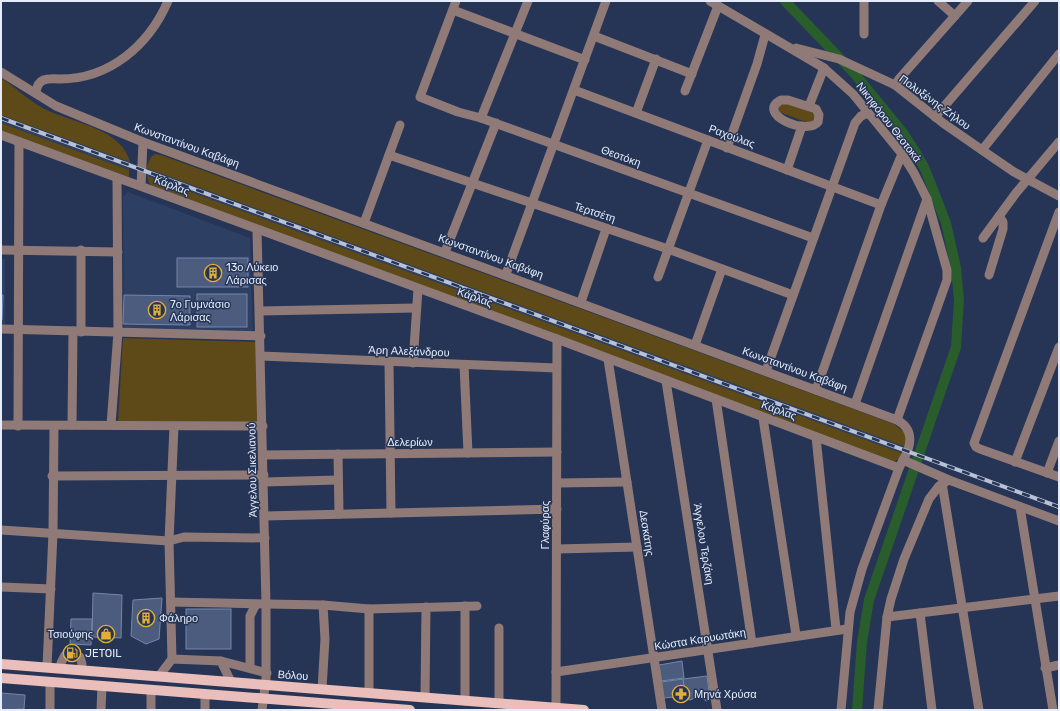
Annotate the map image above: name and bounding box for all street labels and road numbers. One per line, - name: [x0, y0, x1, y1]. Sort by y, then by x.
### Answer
- street label: Πολυξένης Ζήλου: [897, 72, 973, 133]
- street label: Νικηφόρου Θεοτοκά: [853, 80, 924, 165]
- street label: Κωνσταντίνου Καβάφη: [133, 120, 241, 171]
- street label: Ραχούλας: [707, 122, 757, 151]
- street label: Θεοτόκη: [599, 143, 643, 170]
- street label: Κάρλας: [152, 173, 191, 198]
- street label: Τερτσέτη: [572, 200, 617, 225]
- street label: Κωνσταντίνου Καβάφη: [437, 231, 545, 282]
- street label: Κάρλας: [455, 285, 494, 310]
- street label: Άρη Αλεξάνδρου: [368, 344, 450, 359]
- street label: Κωνσταντίνου Καβάφη: [741, 344, 849, 395]
- street label: Κάρλας: [759, 398, 798, 423]
- street label: Άγγελου Σικελιανού: [245, 422, 260, 517]
- street label: Δελερίων: [387, 436, 433, 449]
- street label: Γλαφύρας: [539, 501, 552, 549]
- street label: Άγγελου Τερζάκη: [691, 503, 716, 586]
- street label: Δεσκάτης: [636, 509, 657, 557]
- street label: Κώστα Καρυωτάκη: [653, 626, 747, 653]
- street label: Βόλου: [277, 668, 309, 683]

